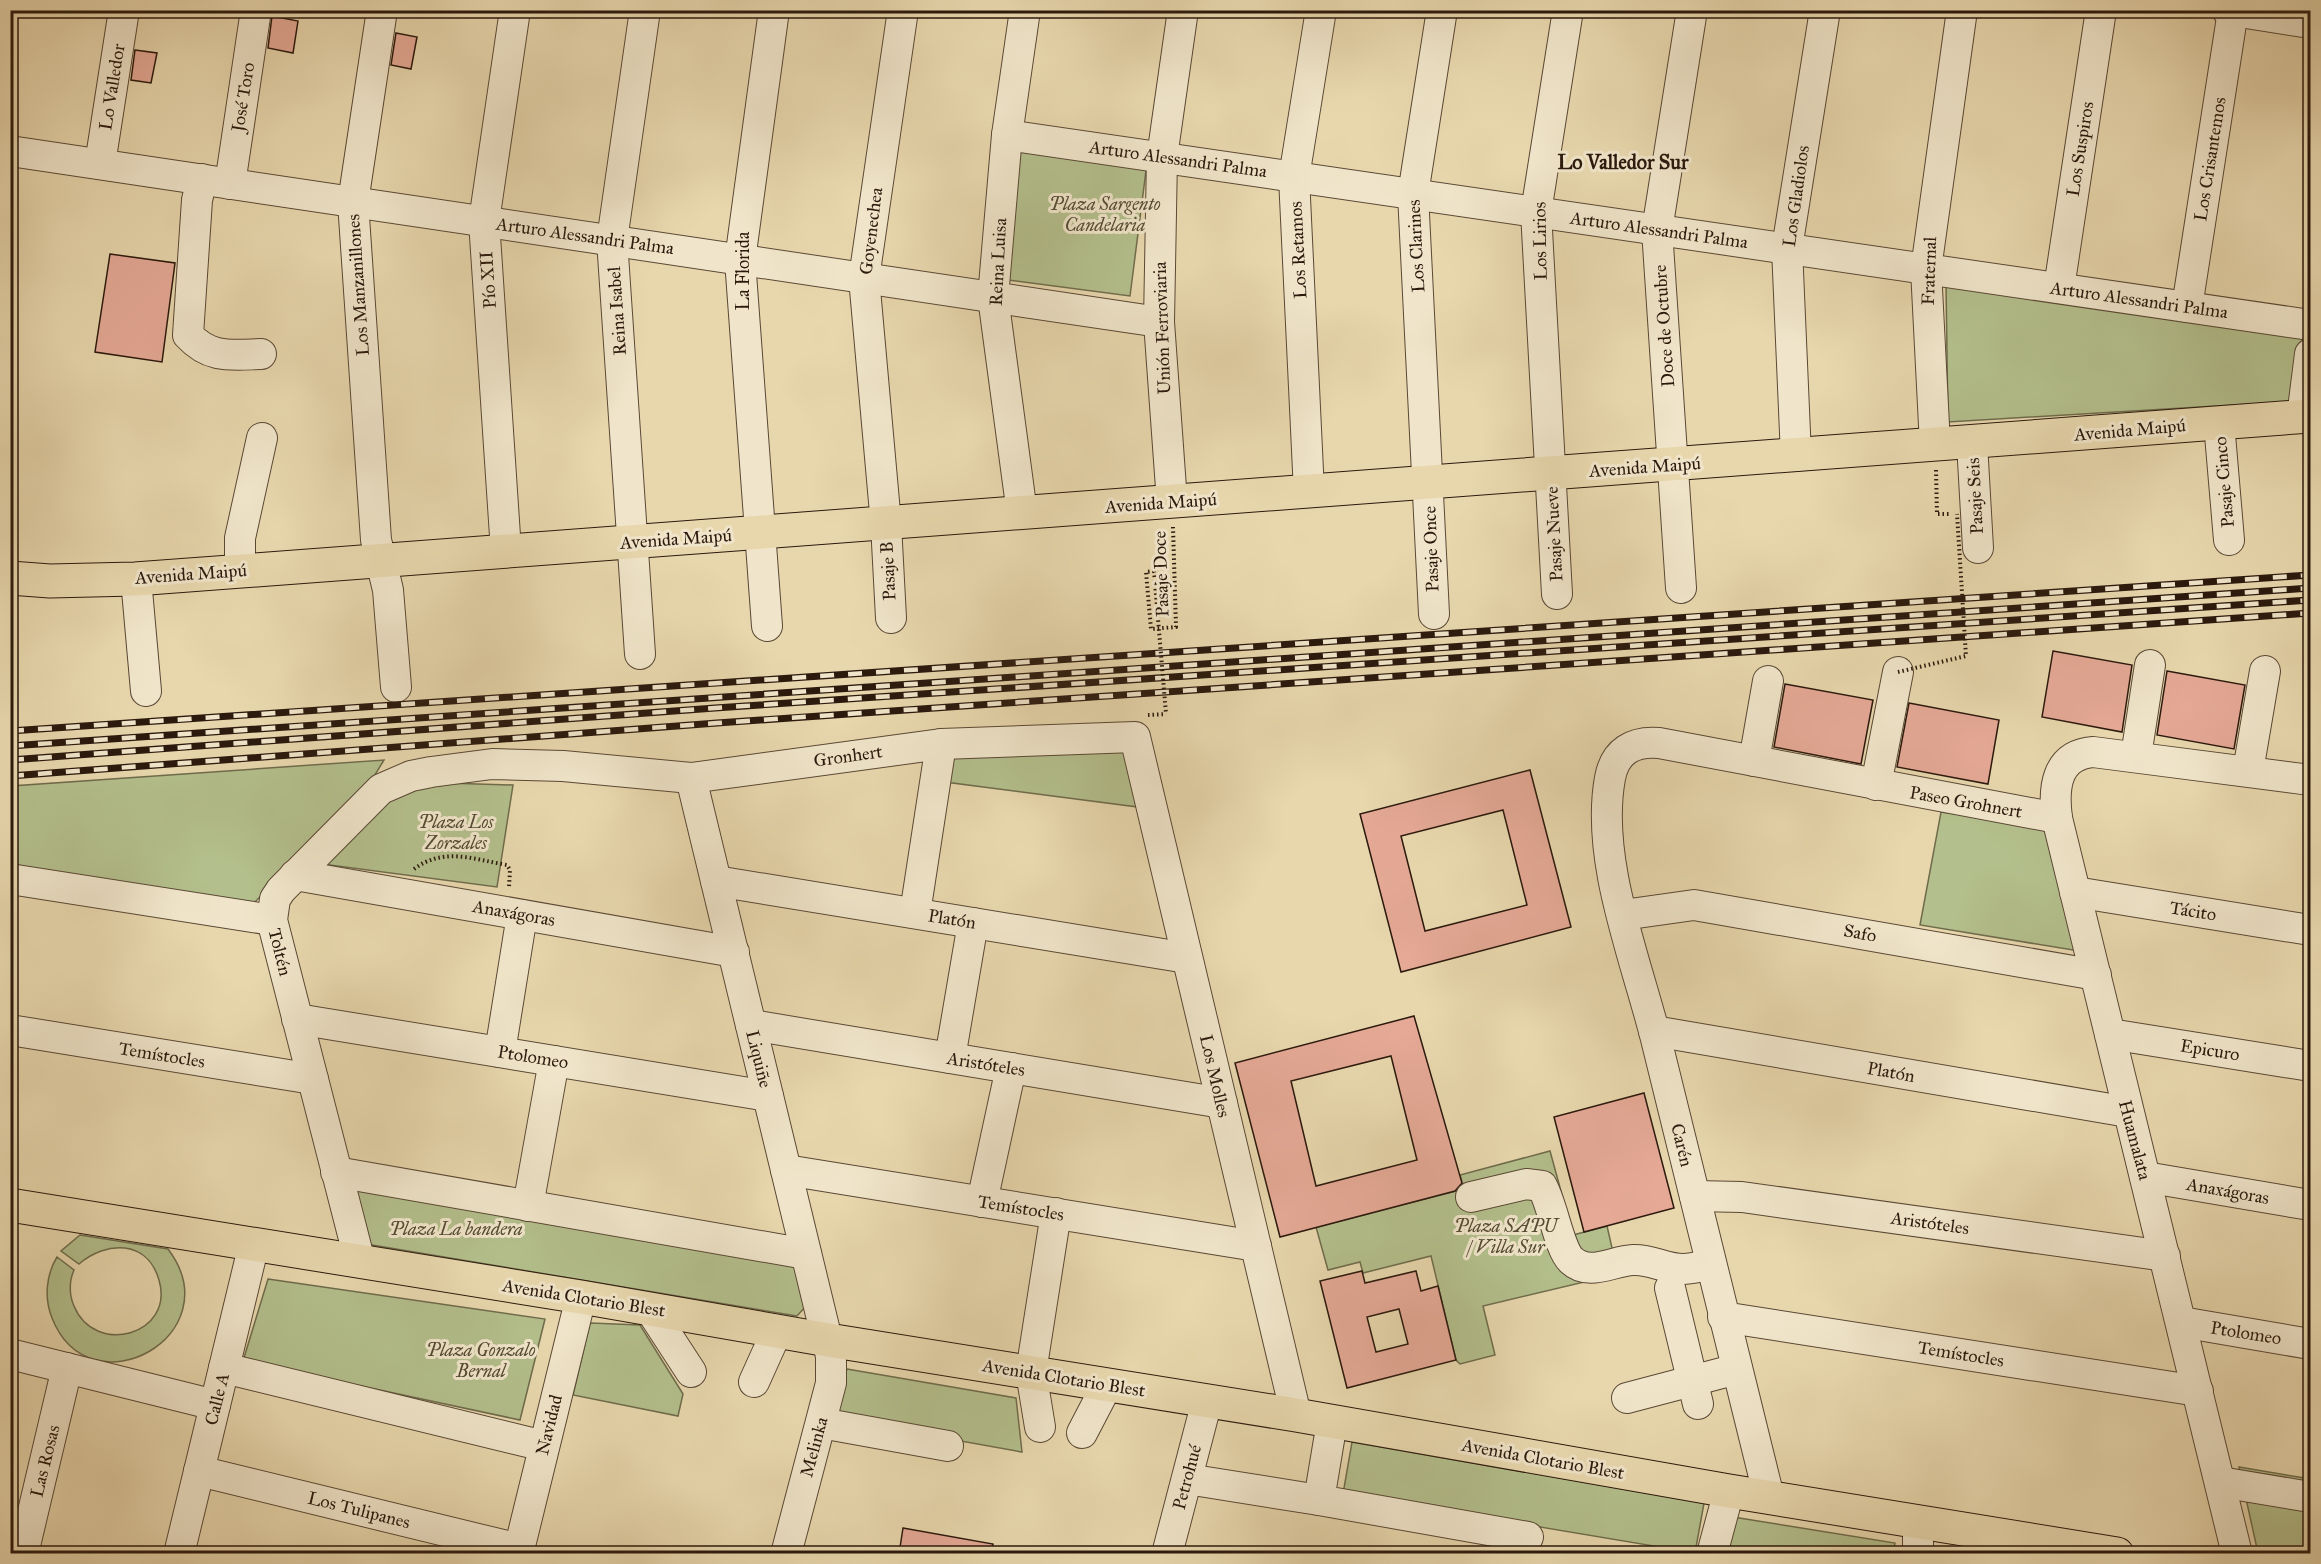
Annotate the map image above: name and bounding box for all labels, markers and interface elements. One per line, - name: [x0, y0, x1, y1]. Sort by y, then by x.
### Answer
- street label: Lo Valledor: [94, 42, 130, 132]
- street label: José Toro: [226, 61, 260, 135]
- street label: Los Crisantemos: [2189, 95, 2231, 223]
- street label: Los Suspiros: [2062, 100, 2098, 198]
- street label: Arturo Alessandri Palma: [1087, 135, 1269, 182]
- street label: Los Gladiolos: [1778, 144, 1814, 248]
- district label: Lo Valledor Sur: [1558, 150, 1689, 174]
- street label: Goyenechea: [855, 186, 887, 276]
- park label: Plaza Sargento Candelaria: [1049, 193, 1161, 236]
- street label: Los Clarines: [1403, 199, 1429, 293]
- street label: Los Retamos: [1284, 201, 1312, 299]
- street label: Los Lirios: [1528, 202, 1552, 280]
- street label: Arturo Alessandri Palma: [1568, 206, 1750, 253]
- street label: Arturo Alessandri Palma: [494, 212, 676, 259]
- street label: Los Manzanillones: [342, 213, 374, 357]
- street label: Reina Luisa: [985, 217, 1011, 307]
- street label: La Florida: [732, 231, 754, 310]
- street label: Fraternal: [1917, 236, 1941, 306]
- street label: Pío XII: [475, 250, 501, 310]
- street label: Unión Ferroviaria: [1149, 261, 1175, 395]
- street label: Doce de Octubre: [1649, 264, 1679, 388]
- street label: Reina Isabel: [603, 266, 631, 356]
- street label: Arturo Alessandri Palma: [2048, 276, 2230, 323]
- street label: Avenida Maipú: [2072, 414, 2187, 446]
- street label: Pasaje Cinco: [2209, 436, 2239, 528]
- street label: Avenida Maipú: [1587, 452, 1702, 482]
- street label: Pasaje Seis: [1962, 457, 1988, 535]
- street label: Pasaje Nueve: [1541, 486, 1567, 582]
- street label: Avenida Maipú: [1103, 488, 1218, 518]
- street label: Pasaje Once: [1419, 506, 1443, 592]
- street label: Avenida Maipú: [618, 524, 733, 554]
- street label: Pasaje Doce: [1149, 531, 1173, 617]
- street label: Pasaje B: [875, 541, 901, 601]
- street label: Avenida Maipú: [133, 559, 248, 589]
- street label: Gronhert: [812, 740, 884, 772]
- street label: Paseo Grohnert: [1908, 781, 2025, 823]
- park label: Plaza Los Zorzales: [418, 811, 494, 854]
- street label: Anaxágoras: [470, 895, 557, 932]
- street label: Tácito: [2168, 896, 2218, 926]
- street label: Platón: [927, 904, 978, 934]
- street label: Safo: [1842, 919, 1878, 947]
- street label: Toltén: [263, 926, 297, 978]
- street label: Liquiñe: [740, 1028, 777, 1090]
- street label: Los Molles: [1195, 1033, 1235, 1119]
- street label: Epicuro: [2179, 1034, 2241, 1066]
- street label: Temístocles: [117, 1037, 207, 1073]
- street label: Ptolomeo: [496, 1041, 570, 1073]
- street label: Aristóteles: [944, 1047, 1027, 1081]
- street label: Platón: [1865, 1057, 1917, 1087]
- street label: Huamalata: [2114, 1098, 2156, 1183]
- street label: Carén: [1666, 1121, 1698, 1169]
- street label: Anaxágoras: [2184, 1173, 2271, 1210]
- street label: Temístocles: [976, 1190, 1066, 1226]
- street label: Aristóteles: [1889, 1206, 1971, 1239]
- park label: Plaza SAPU / Villa Sur: [1454, 1215, 1560, 1258]
- park label: Plaza La bandera: [389, 1218, 523, 1240]
- street label: Avenida Clotario Blest: [500, 1274, 668, 1322]
- street label: Ptolomeo: [2209, 1317, 2283, 1349]
- street label: Temístocles: [1916, 1336, 2006, 1372]
- park label: Plaza Gonzalo Bernal: [426, 1339, 536, 1382]
- street label: Avenida Clotario Blest: [980, 1354, 1148, 1402]
- street label: Calle A: [200, 1371, 234, 1427]
- street label: Navidad: [531, 1392, 567, 1458]
- street label: Melinka: [795, 1414, 833, 1480]
- street label: Las Rosas: [25, 1423, 65, 1499]
- street label: Avenida Clotario Blest: [1459, 1434, 1627, 1484]
- street label: Petrohué: [1168, 1442, 1206, 1512]
- street label: Los Tulipanes: [305, 1487, 413, 1533]

